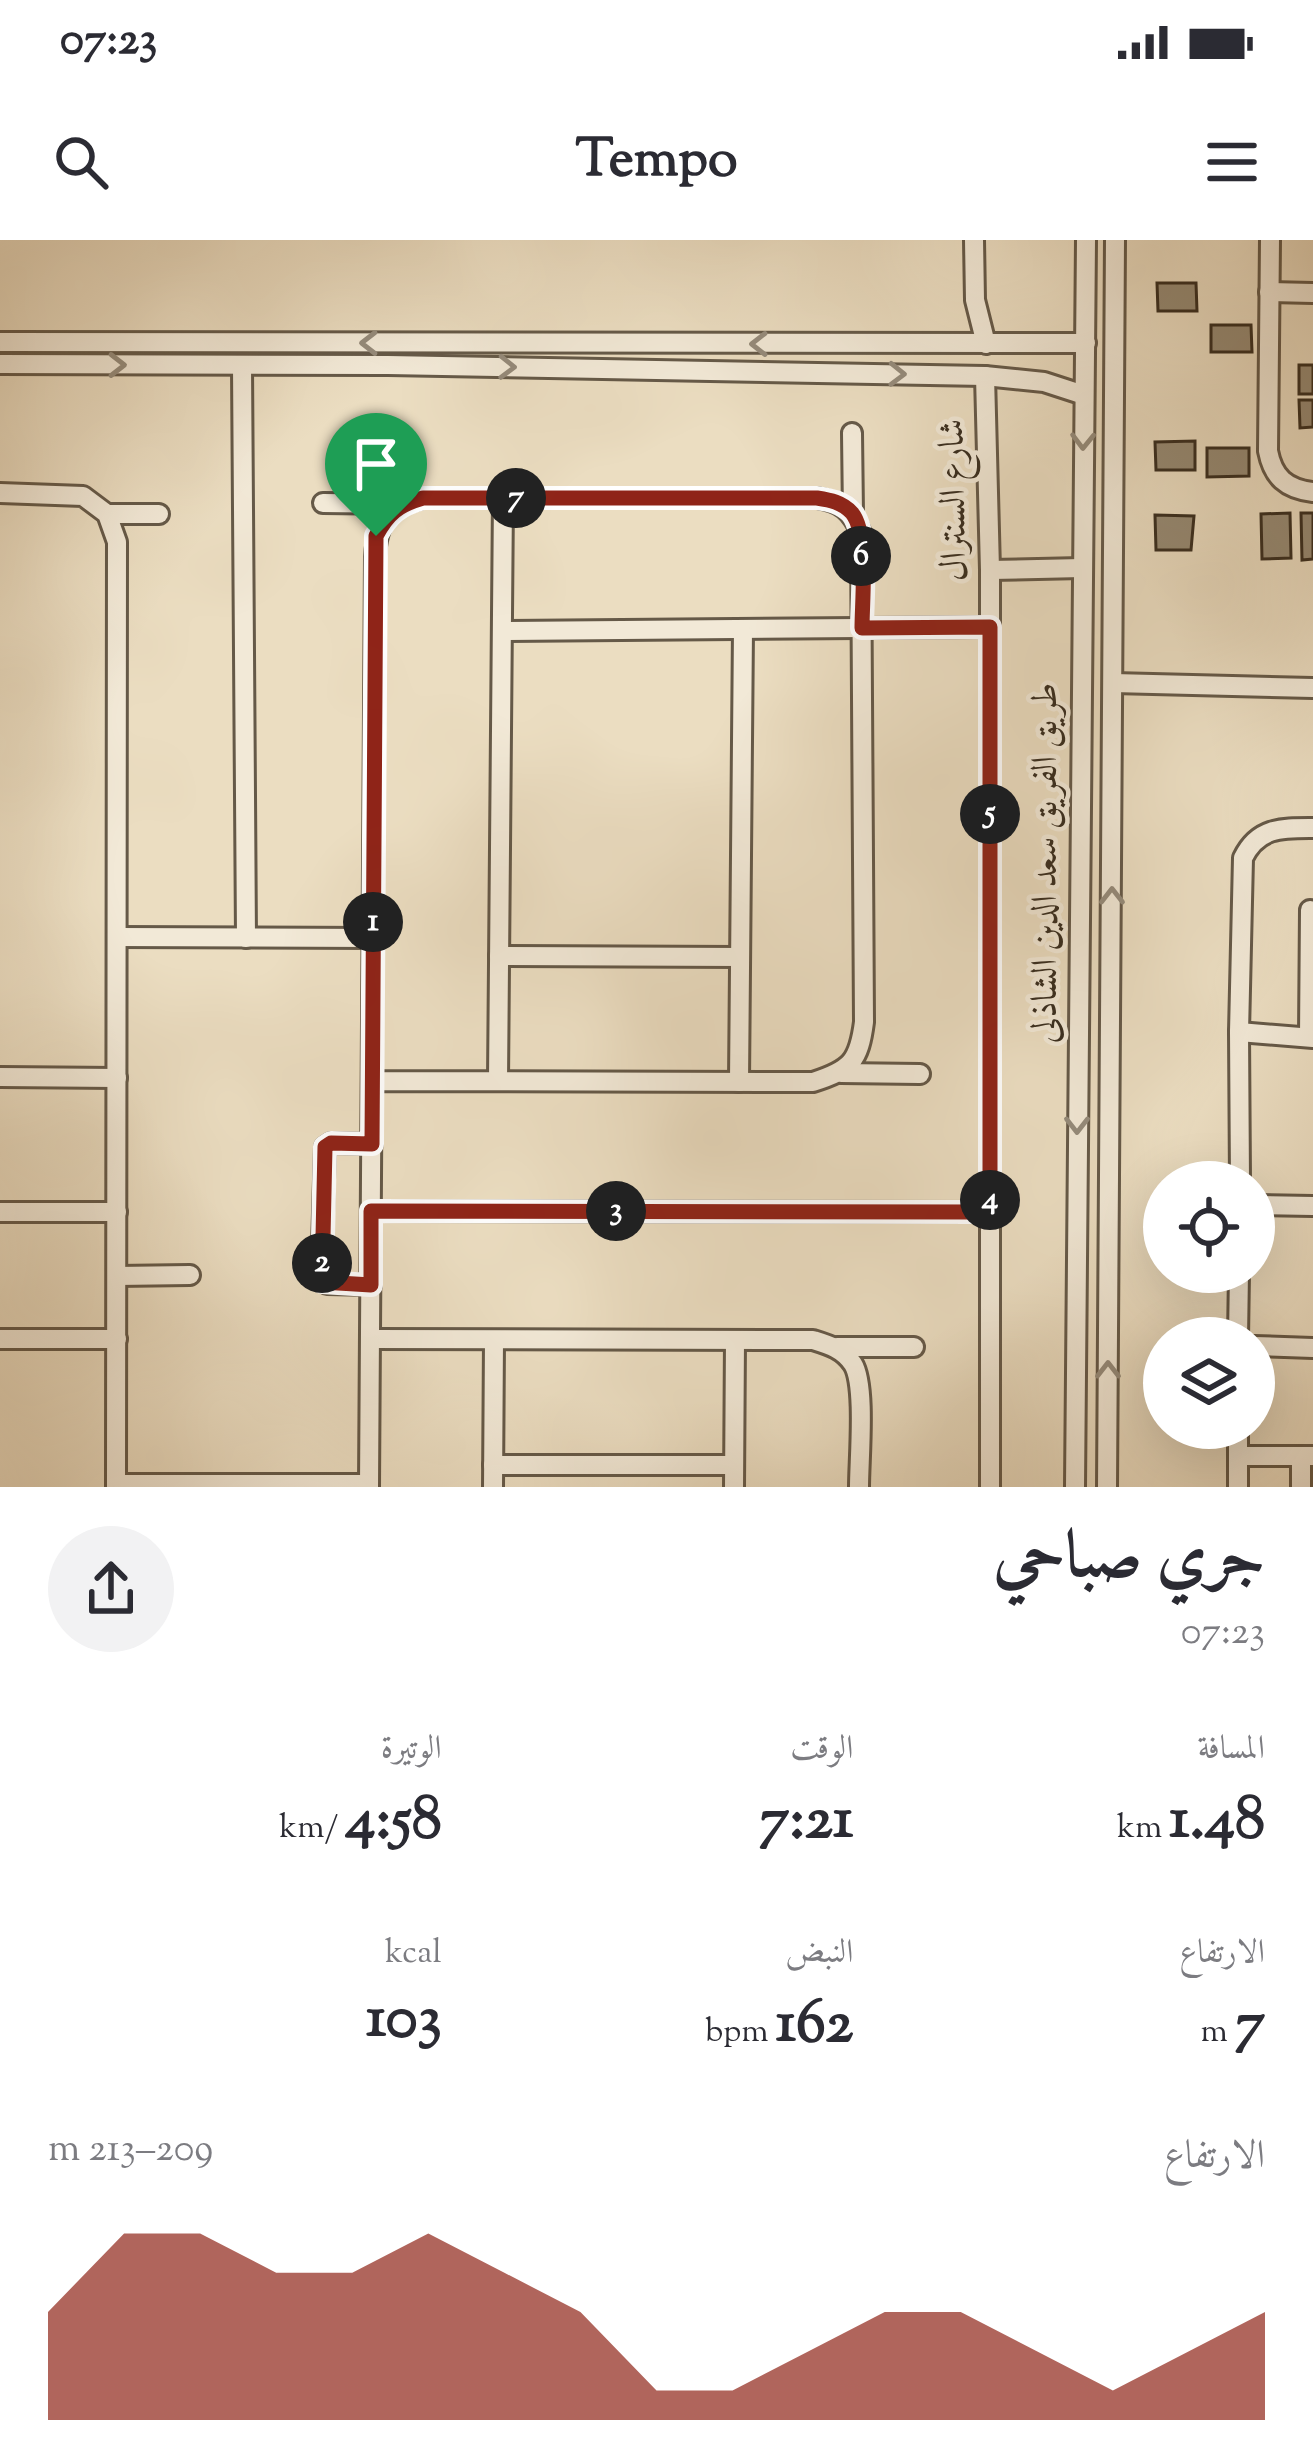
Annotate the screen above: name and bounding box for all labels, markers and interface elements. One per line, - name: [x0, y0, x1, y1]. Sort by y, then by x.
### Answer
- text: 07:23: [60, 10, 157, 75]
- text: Tempo: [576, 123, 738, 201]
- icon: search: [48, 129, 114, 195]
- icon: menu: [1199, 129, 1265, 195]
- one-way arrow: [359, 330, 377, 356]
- one-way arrow: [749, 331, 767, 357]
- one-way arrow: [109, 352, 127, 378]
- one-way arrow: [499, 354, 517, 380]
- one-way arrow: [889, 361, 907, 387]
- pin: [325, 413, 427, 536]
- street label: شارع السنترال: [928, 418, 983, 582]
- icon: arrive: [343, 431, 409, 497]
- one-way arrow: [1071, 432, 1097, 451]
- pin: 7: [486, 468, 546, 528]
- text: 7: [508, 474, 524, 522]
- pin: 6: [831, 526, 891, 586]
- text: 6: [853, 532, 869, 580]
- street label: طريق الفريق سعد الدين الشاذلى: [1021, 682, 1073, 1044]
- pin: 5: [960, 784, 1020, 844]
- text: 5: [984, 790, 996, 838]
- one-way arrow: [1099, 886, 1125, 904]
- pin: 1: [343, 892, 403, 952]
- text: 1: [367, 898, 379, 946]
- one-way arrow: [1065, 1116, 1091, 1135]
- map controls: [1143, 1161, 1275, 1449]
- button: locate: [1143, 1161, 1275, 1293]
- pin: 4: [960, 1170, 1020, 1230]
- text: 4: [982, 1176, 998, 1224]
- pin: 3: [586, 1181, 646, 1241]
- text: 3: [609, 1187, 623, 1235]
- pin: 2: [292, 1233, 352, 1293]
- text: 2: [314, 1239, 330, 1287]
- button: layers: [1143, 1317, 1275, 1449]
- one-way arrow: [1095, 1360, 1121, 1378]
- text: جري صباحي: [993, 1513, 1265, 1608]
- button: share: [48, 1526, 174, 1652]
- text: 07:23: [1181, 1606, 1265, 1662]
- text: الوتيرة: [381, 1726, 442, 1774]
- text: الوقت: [790, 1726, 853, 1774]
- text: المسافة: [1198, 1726, 1265, 1774]
- text: 4:58: [345, 1779, 442, 1866]
- text: 7:21: [759, 1779, 853, 1866]
- text: 1.48: [1169, 1779, 1265, 1866]
- text: /km: [279, 1805, 345, 1853]
- text: km: [1117, 1805, 1169, 1853]
- text: kcal: [385, 1930, 442, 1978]
- text: النبض: [785, 1930, 853, 1978]
- text: الارتفاع: [1179, 1930, 1265, 1978]
- text: 103: [366, 1978, 442, 2065]
- text: 162: [776, 1983, 853, 2070]
- text: 7: [1235, 1983, 1265, 2070]
- text: bpm: [705, 2009, 776, 2057]
- text: m: [1201, 2009, 1235, 2057]
- text: 209–213 m: [48, 2123, 213, 2179]
- text: الارتفاع: [1164, 2130, 1265, 2186]

